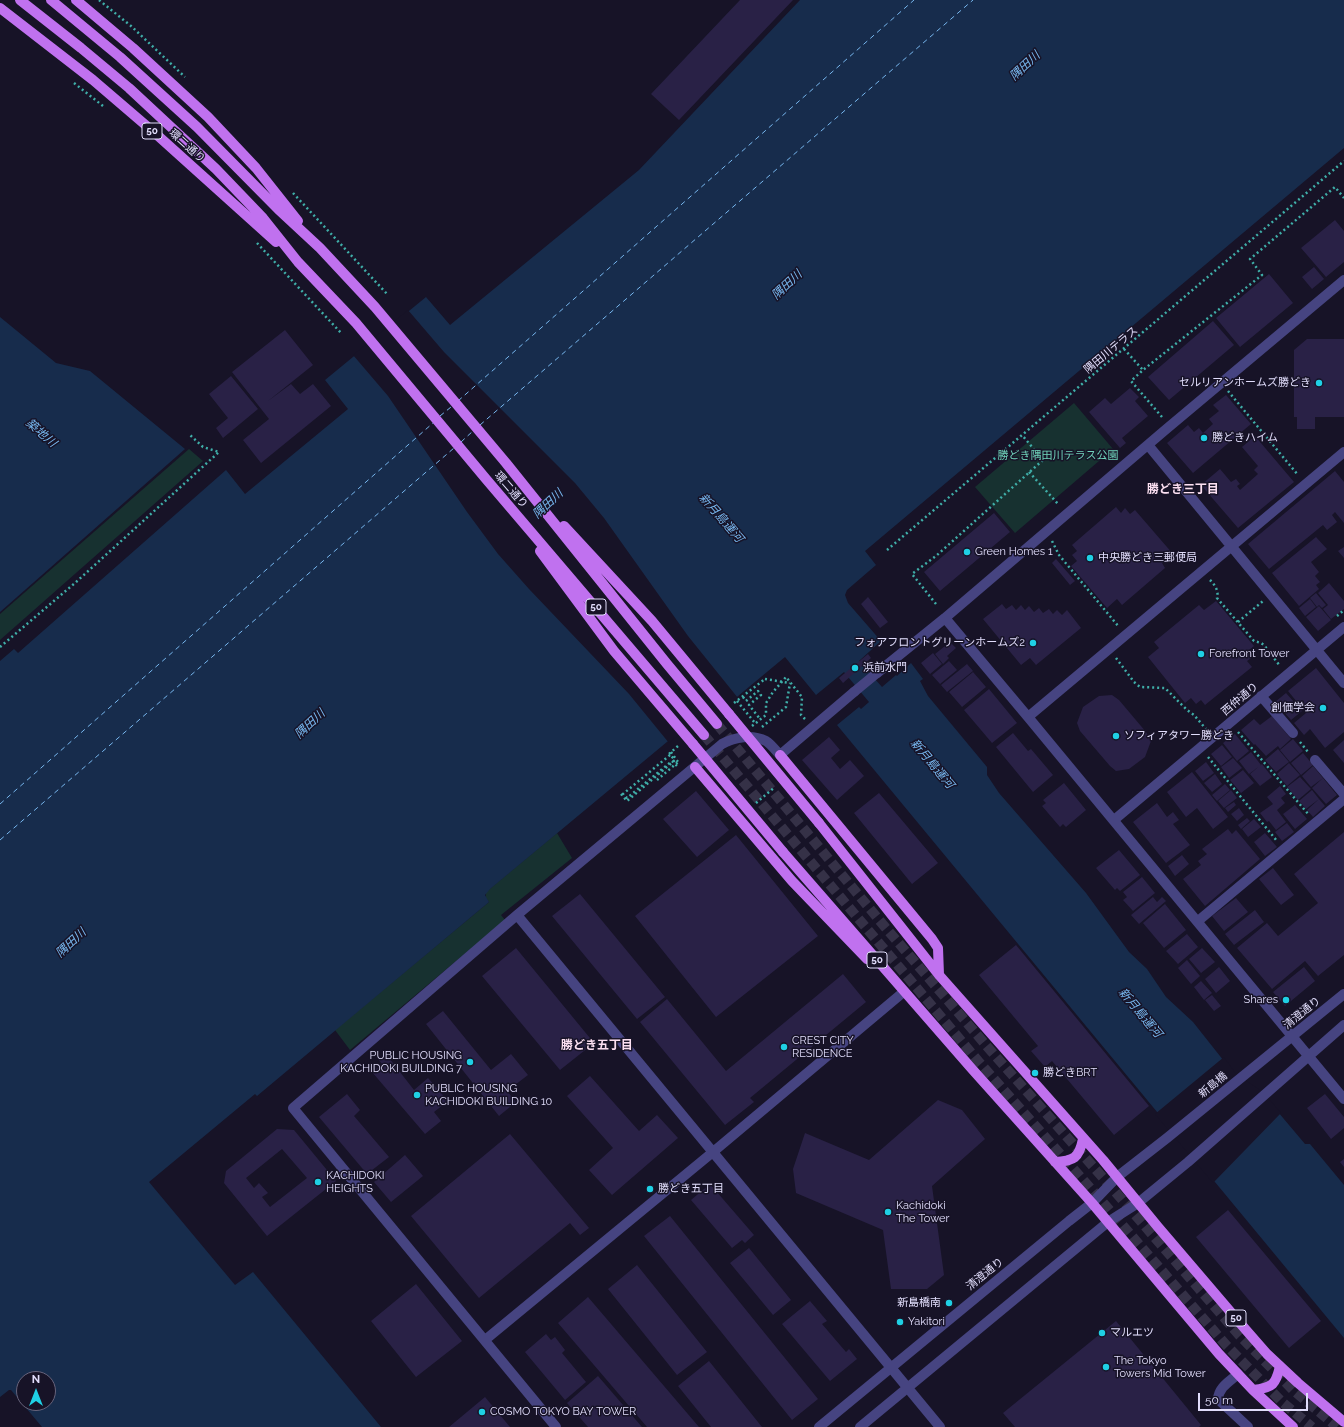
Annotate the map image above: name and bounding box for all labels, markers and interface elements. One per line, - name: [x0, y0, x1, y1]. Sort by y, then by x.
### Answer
- water label: 隅田川: [1007, 48, 1043, 84]
- road number: 50: [142, 123, 162, 139]
- street label: 環二通り: [166, 126, 208, 166]
- water label: 隅田川: [769, 267, 805, 303]
- street label: 隅田川テラス: [1081, 324, 1141, 376]
- place label: セルリアンホームズ勝どき: [1179, 376, 1311, 390]
- marker: セルリアンホームズ勝どき: [1314, 378, 1324, 388]
- water label: 築地川: [23, 416, 59, 450]
- place label: 勝どきハイム: [1212, 431, 1278, 445]
- marker: 勝どきハイム: [1199, 433, 1209, 443]
- park label: 勝どき隅田川テラス公園: [998, 449, 1118, 463]
- street label: 環二通り: [492, 469, 530, 511]
- district label: 勝どき三丁目: [1147, 482, 1219, 496]
- water label: 隅田川: [530, 486, 566, 522]
- water label: 新月島運河: [696, 491, 746, 545]
- place label: Green Homes 1: [975, 545, 1053, 559]
- marker: Green Homes 1: [962, 547, 972, 557]
- place label: 中央勝どき三郵便局: [1098, 551, 1197, 565]
- marker: 中央勝どき三郵便局: [1085, 553, 1095, 563]
- road number: 50: [586, 599, 606, 615]
- place label: フォアフロントグリーンホームズ2: [854, 636, 1025, 650]
- marker: フォアフロントグリーンホームズ2: [1028, 638, 1038, 648]
- place label: Forefront Tower: [1209, 647, 1289, 661]
- marker: Forefront Tower: [1196, 649, 1206, 659]
- place label: 浜前水門: [863, 661, 907, 675]
- marker: 浜前水門: [850, 663, 860, 673]
- street label: 西仲通り: [1219, 680, 1261, 718]
- place label: 創価学会: [1271, 701, 1315, 715]
- marker: 創価学会: [1318, 703, 1328, 713]
- water label: 隅田川: [292, 706, 328, 742]
- place label: ソフィアタワー勝どき: [1124, 729, 1234, 743]
- marker: ソフィアタワー勝どき: [1111, 731, 1121, 741]
- water label: 新月島運河: [907, 736, 957, 792]
- water label: 隅田川: [53, 925, 89, 961]
- road number: 50: [867, 952, 887, 968]
- water label: 新月島運河: [1115, 985, 1165, 1041]
- place label: Shares: [1243, 993, 1278, 1007]
- street label: 清澄通り: [1281, 994, 1323, 1032]
- marker: Shares: [1281, 995, 1291, 1005]
- place label: CREST CITY RESIDENCE: [792, 1034, 854, 1060]
- district label: 勝どき五丁目: [561, 1038, 633, 1052]
- marker: CREST CITY RESIDENCE: [779, 1042, 789, 1052]
- place label: PUBLIC HOUSING KACHIDOKI BUILDING 7: [340, 1049, 462, 1075]
- marker: PUBLIC HOUSING KACHIDOKI BUILDING 7: [465, 1057, 475, 1067]
- place label: 勝どきBRT: [1043, 1066, 1097, 1080]
- marker: 勝どきBRT: [1030, 1068, 1040, 1078]
- street label: 新島橋: [1196, 1069, 1230, 1101]
- place label: PUBLIC HOUSING KACHIDOKI BUILDING 10: [425, 1082, 552, 1108]
- marker: PUBLIC HOUSING KACHIDOKI BUILDING 10: [412, 1090, 422, 1100]
- place label: KACHIDOKI HEIGHTS: [326, 1169, 385, 1195]
- marker: KACHIDOKI HEIGHTS: [313, 1177, 323, 1187]
- place label: 勝どき五丁目: [658, 1182, 724, 1196]
- marker: 勝どき五丁目: [645, 1184, 655, 1194]
- place label: Kachidoki The Tower: [896, 1199, 949, 1225]
- marker: Kachidoki The Tower: [883, 1207, 893, 1217]
- street label: 清澄通り: [964, 1255, 1006, 1293]
- place label: 新島橋南: [897, 1296, 941, 1310]
- marker: 新島橋南: [944, 1298, 954, 1308]
- road number: 50: [1226, 1310, 1246, 1326]
- place label: Yakitori: [908, 1315, 945, 1329]
- marker: Yakitori: [895, 1317, 905, 1327]
- place label: マルエツ: [1110, 1326, 1154, 1340]
- marker: マルエツ: [1097, 1328, 1107, 1338]
- place label: The Tokyo Towers Mid Tower: [1114, 1354, 1206, 1380]
- marker: The Tokyo Towers Mid Tower: [1101, 1362, 1111, 1372]
- north arrow: [16, 1371, 56, 1411]
- text: N: [32, 1373, 40, 1386]
- scale bar: [1200, 1385, 1310, 1411]
- text: 50 m: [1205, 1393, 1233, 1407]
- place label: COSMO TOKYO BAY TOWER: [490, 1405, 636, 1419]
- marker: COSMO TOKYO BAY TOWER: [477, 1407, 487, 1417]

